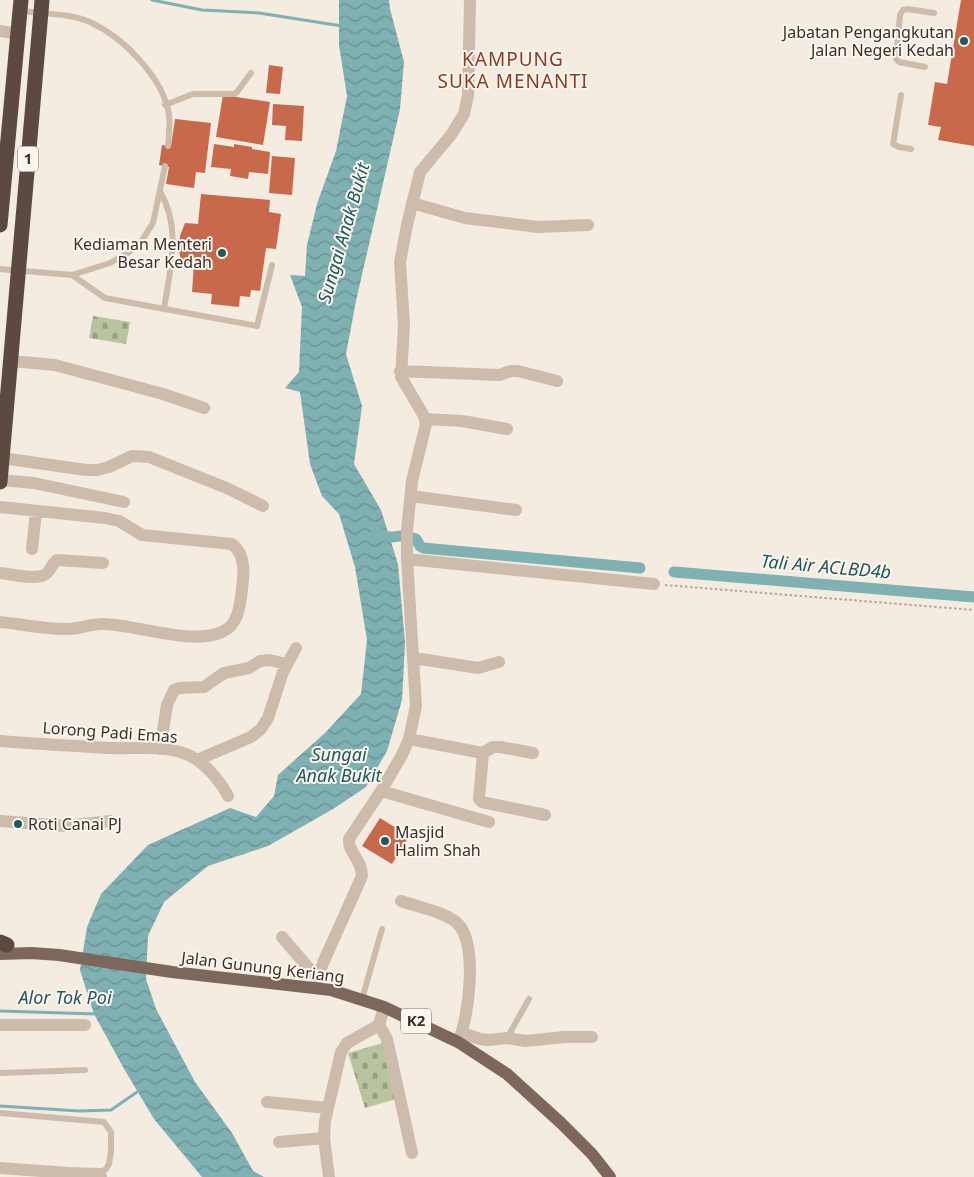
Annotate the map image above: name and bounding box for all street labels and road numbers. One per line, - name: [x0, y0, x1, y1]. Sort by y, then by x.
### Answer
- road number: 1: [18, 146, 38, 172]
- street label: Lorong Padi Emas: [42, 716, 178, 748]
- street label: Jalan Gunung Keriang: [178, 946, 346, 988]
- road number: K2: [401, 1008, 431, 1034]

